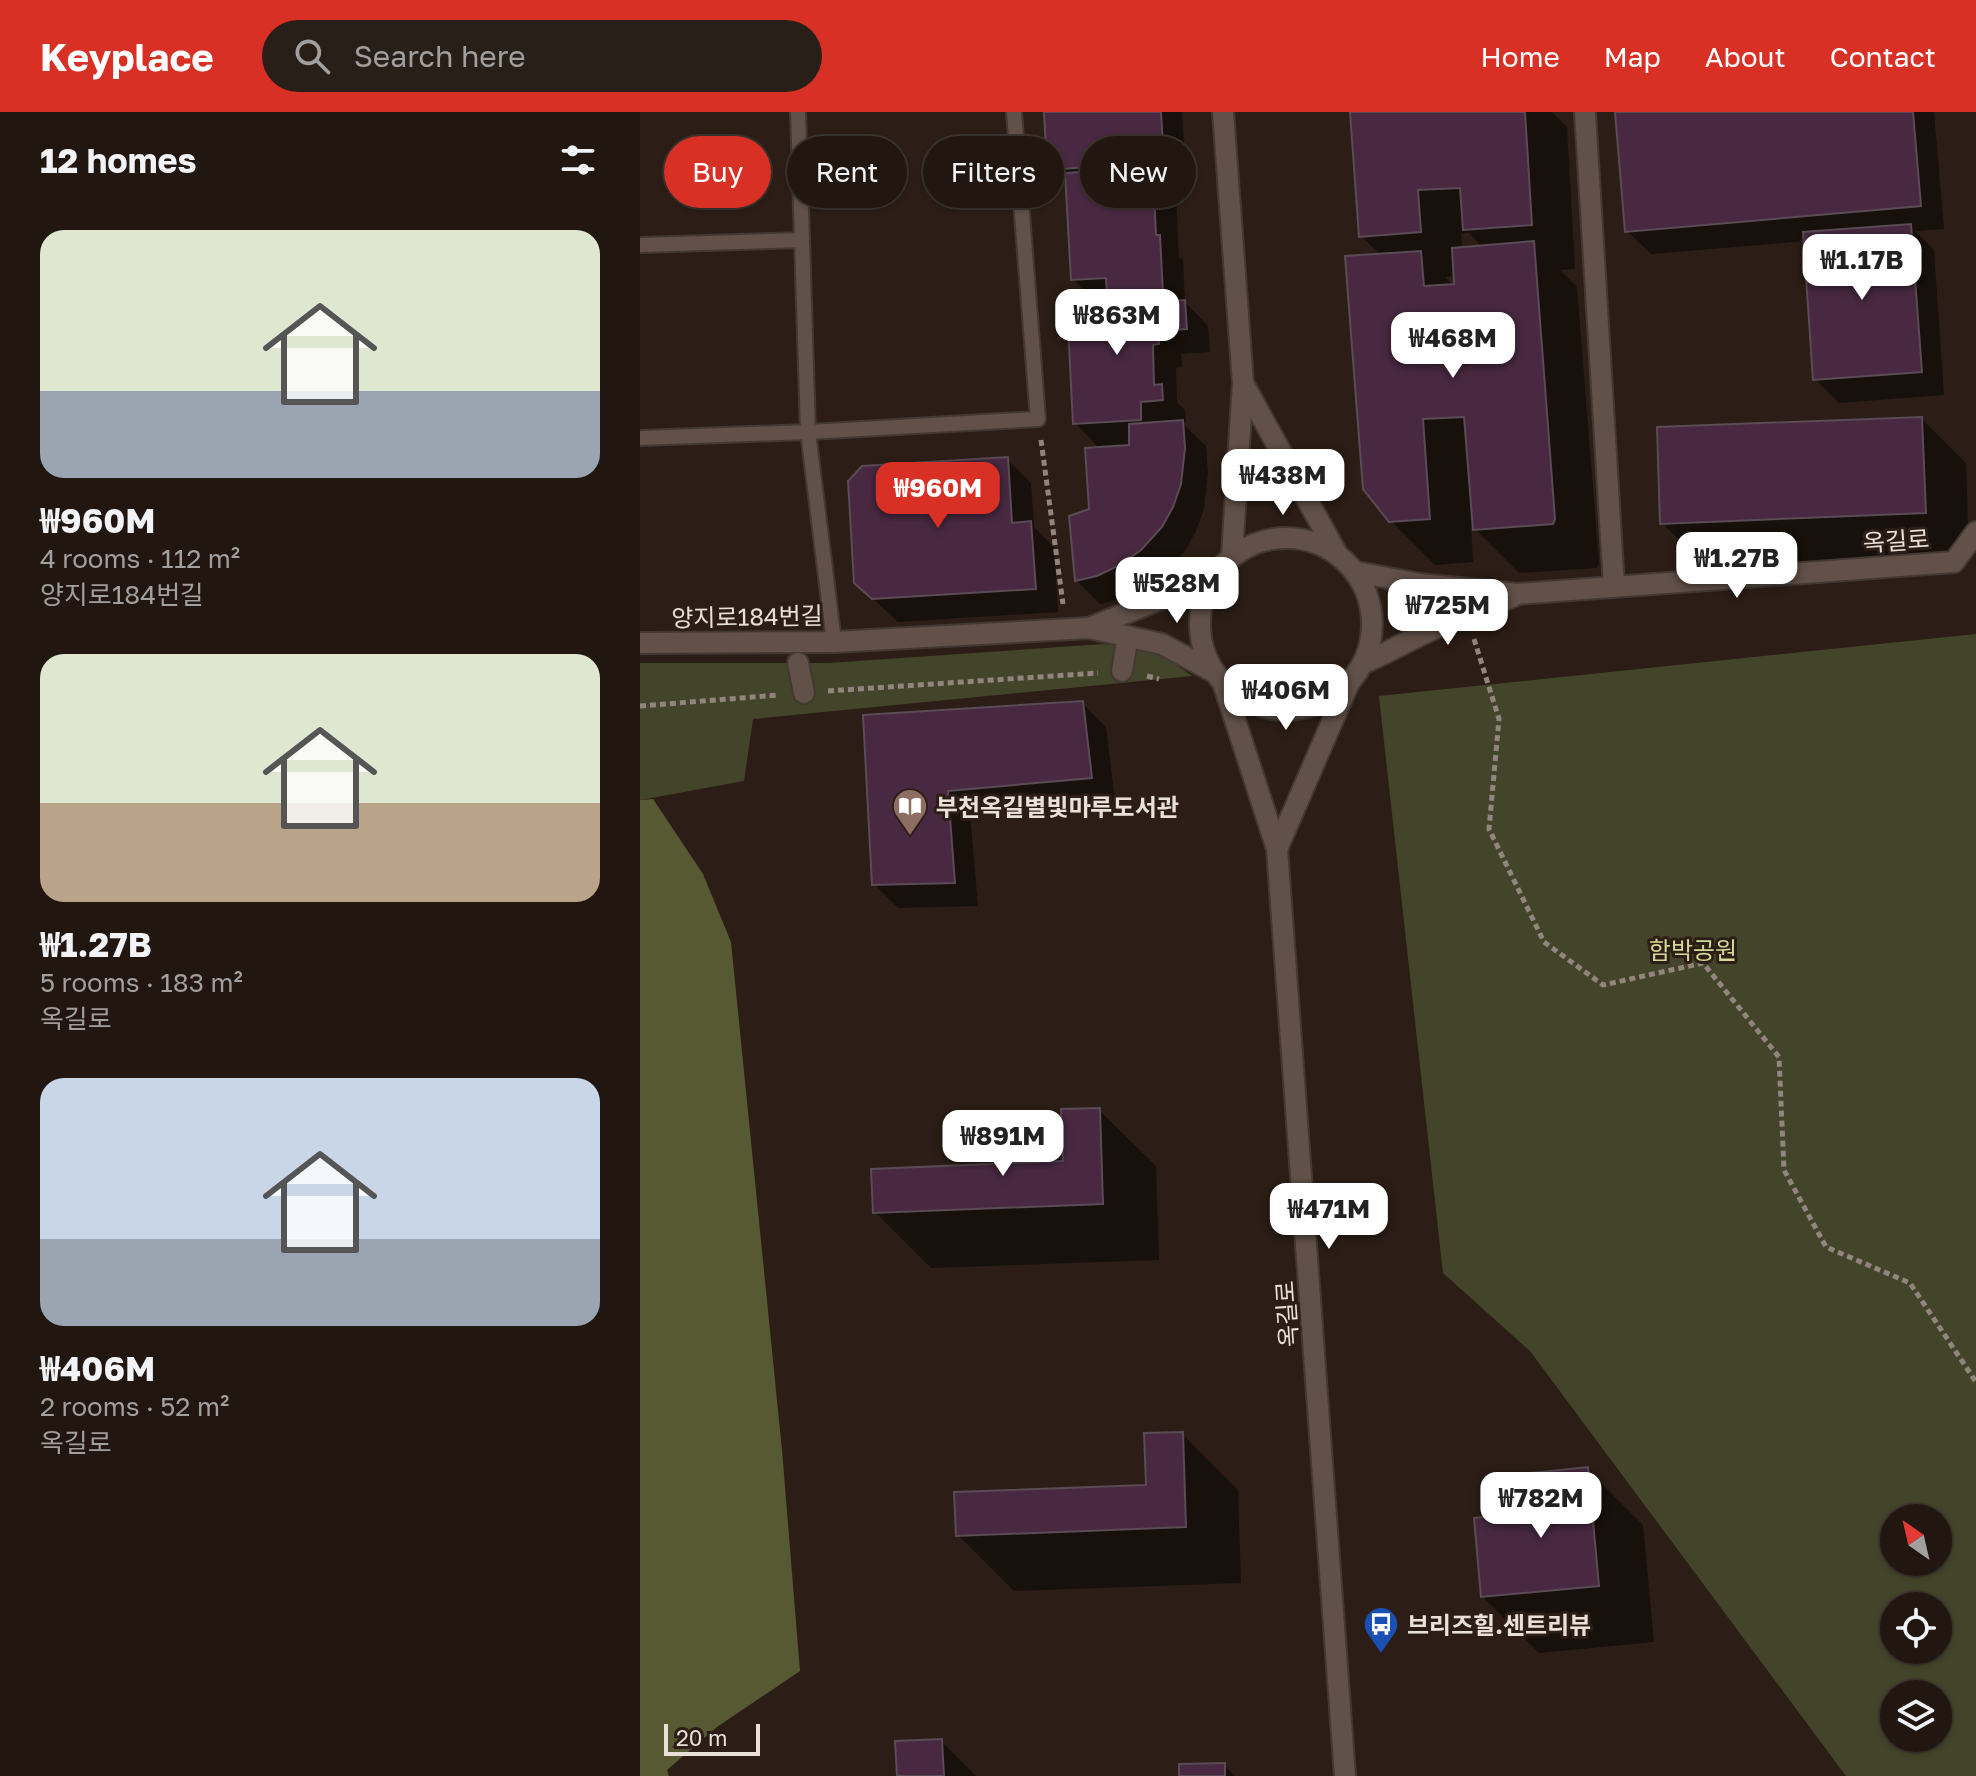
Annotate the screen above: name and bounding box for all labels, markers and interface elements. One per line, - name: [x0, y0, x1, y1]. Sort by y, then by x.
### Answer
- search box: [262, 20, 822, 92]
- text: Keyplace: [40, 34, 214, 79]
- icon: search: [290, 34, 334, 78]
- text: Search here: [354, 38, 526, 74]
- text: Home: [1481, 40, 1560, 73]
- text: Map: [1604, 40, 1661, 73]
- text: About: [1705, 40, 1786, 73]
- text: Contact: [1830, 40, 1936, 73]
- chip: Buy: [664, 136, 771, 208]
- chip: Rent: [787, 136, 907, 208]
- chip: Filters: [923, 136, 1064, 208]
- chip: New: [1080, 136, 1196, 208]
- icon: filters: [556, 138, 600, 182]
- text: 12 homes: [40, 140, 197, 180]
- pin: ₩1.17B: [1797, 234, 1927, 302]
- text: ₩1.17B: [1821, 244, 1903, 275]
- icon: home: [248, 282, 392, 426]
- pin: ₩863M: [1061, 289, 1173, 357]
- text: ₩863M: [1073, 299, 1161, 330]
- pin: ₩468M: [1397, 312, 1509, 380]
- text: ₩468M: [1409, 322, 1497, 353]
- pin: ₩438M: [1227, 449, 1339, 517]
- text: ₩438M: [1239, 459, 1327, 490]
- pin: ₩960M: [882, 462, 994, 530]
- text: ₩960M: [894, 472, 982, 503]
- text: ₩960M: [40, 500, 156, 540]
- street label: 옥길로: [1862, 523, 1930, 557]
- pin: ₩1.27B: [1672, 532, 1802, 600]
- text: ₩1.27B: [1694, 542, 1780, 573]
- text: 4 rooms · 112 m²: [40, 543, 240, 574]
- pin: ₩528M: [1121, 557, 1233, 625]
- text: ₩528M: [1134, 567, 1220, 598]
- text: 양지로184번길: [40, 579, 204, 610]
- pin: ₩725M: [1392, 579, 1504, 647]
- text: ₩725M: [1406, 589, 1490, 620]
- street label: 양지로184번길: [671, 600, 823, 632]
- pin: ₩406M: [1230, 664, 1342, 732]
- text: ₩406M: [1242, 674, 1330, 705]
- icon: home: [248, 706, 392, 850]
- library icon: 부천옥길별빛마루도서관: [891, 787, 929, 837]
- place label: 부천옥길별빛마루도서관: [936, 792, 1179, 821]
- text: ₩1.27B: [40, 924, 152, 964]
- park label: 함박공원: [1649, 935, 1737, 964]
- text: 5 rooms · 183 m²: [40, 967, 243, 998]
- text: 옥길로: [40, 1003, 112, 1034]
- pin: ₩891M: [947, 1110, 1059, 1178]
- text: ₩891M: [960, 1120, 1046, 1151]
- icon: home: [248, 1130, 392, 1274]
- pin: ₩471M: [1273, 1183, 1385, 1251]
- text: ₩471M: [1288, 1193, 1370, 1224]
- street label: 옥길로: [1269, 1280, 1303, 1348]
- text: ₩406M: [40, 1348, 155, 1388]
- text: 2 rooms · 52 m²: [40, 1391, 229, 1422]
- text: 옥길로: [40, 1427, 112, 1458]
- pin: ₩782M: [1485, 1472, 1597, 1540]
- text: ₩782M: [1498, 1482, 1584, 1513]
- north arrow: [1880, 1504, 1952, 1576]
- map controls: [1880, 1504, 1952, 1752]
- button: locate: [1880, 1592, 1952, 1664]
- bus stop icon: 브리즈힐.센트리뷰: [1362, 1605, 1400, 1655]
- place label: 브리즈힐.센트리뷰: [1407, 1610, 1591, 1639]
- button: layers: [1880, 1680, 1952, 1752]
- scale bar: [664, 1720, 760, 1756]
- text: 20 m: [676, 1724, 727, 1751]

